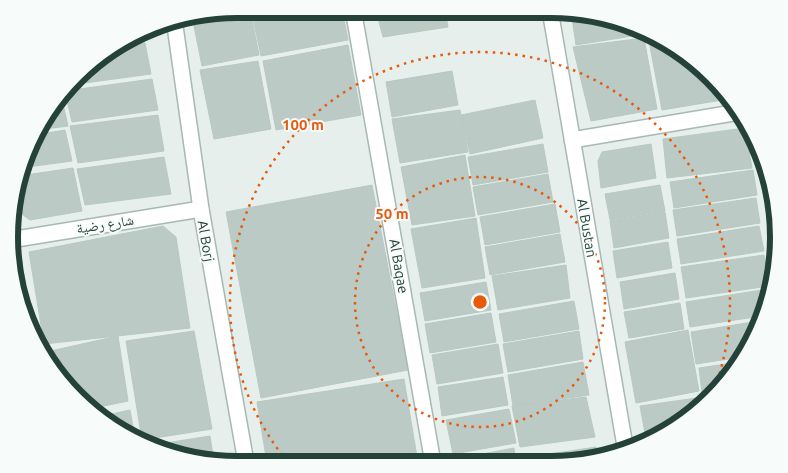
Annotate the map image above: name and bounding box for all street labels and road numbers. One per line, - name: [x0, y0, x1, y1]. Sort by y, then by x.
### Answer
- street label: Al Bustan: [574, 197, 600, 259]
- street label: شارع رضية: [75, 212, 135, 238]
- street label: Al Borj: [194, 219, 218, 263]
- street label: Al Baqae: [386, 237, 412, 295]

